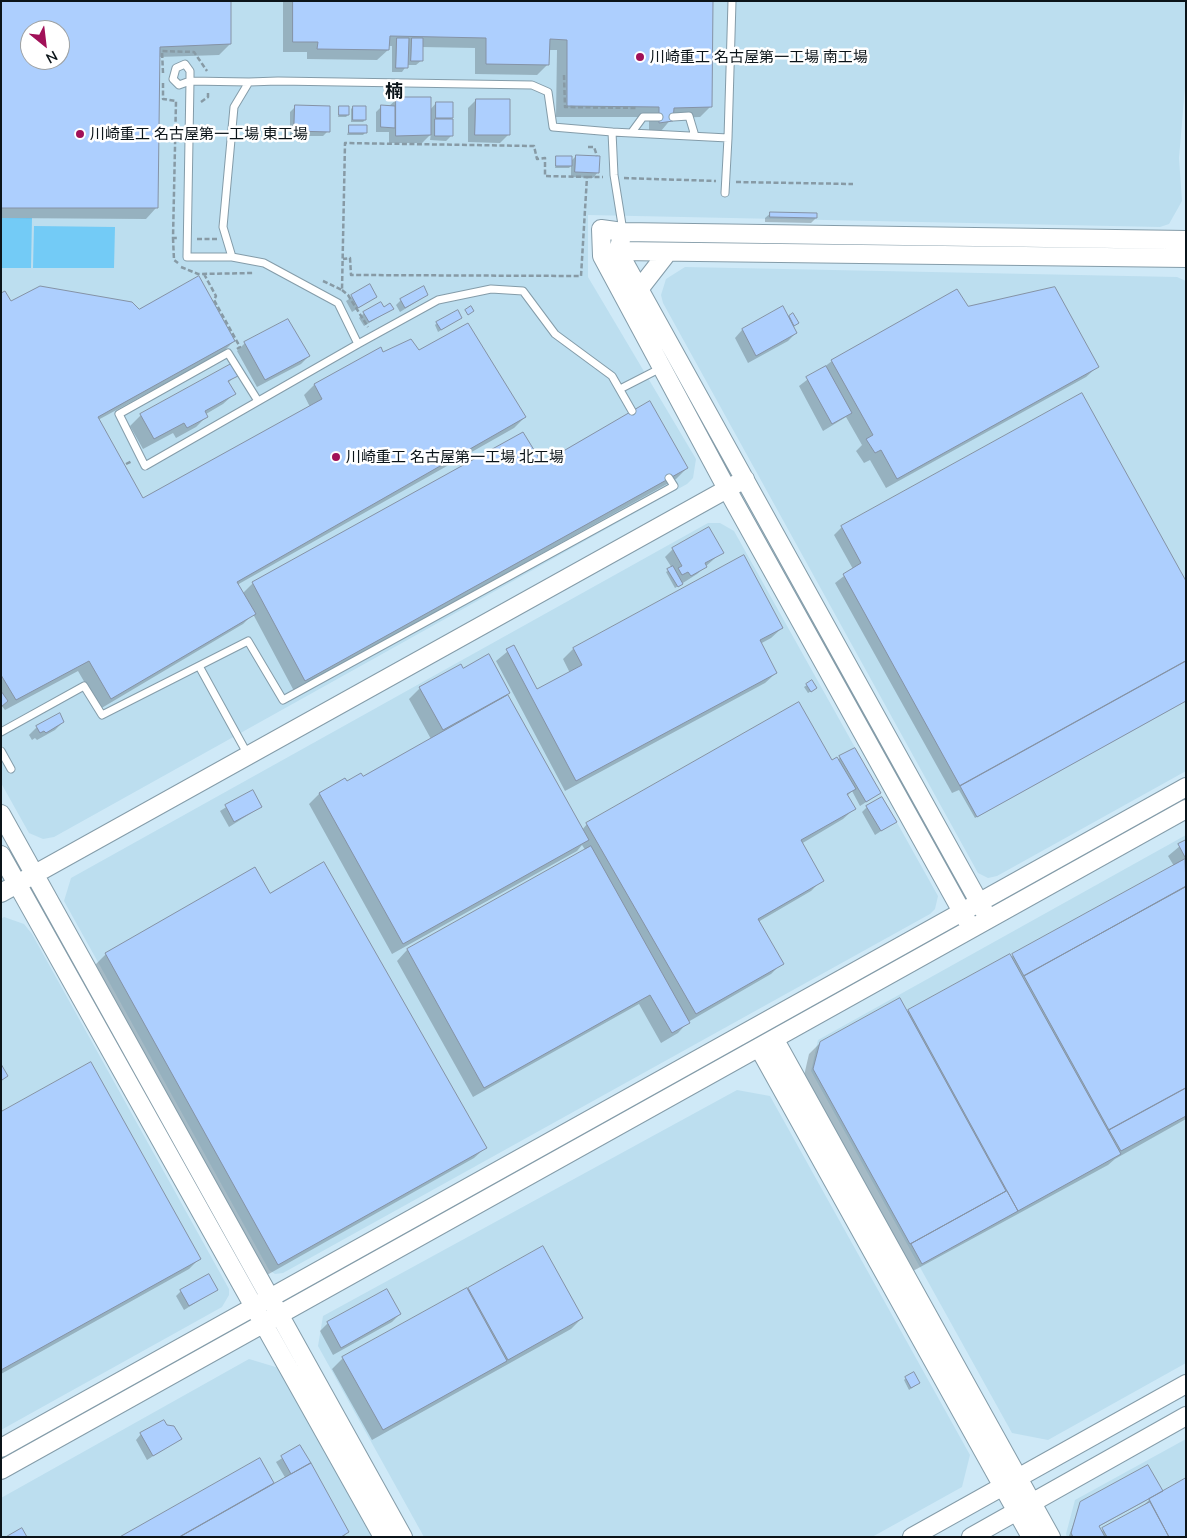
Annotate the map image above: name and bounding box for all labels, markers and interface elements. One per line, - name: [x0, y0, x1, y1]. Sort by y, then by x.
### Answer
- north arrow: [20, 20, 70, 70]
- text: N: [43, 47, 61, 68]
- place label: 川崎重工 名古屋第一工場 南工場: [650, 48, 868, 66]
- marker: 川崎重工 名古屋第一工場 南工場: [634, 51, 646, 63]
- district label: 楠: [385, 81, 403, 103]
- place label: 川崎重工 名古屋第一工場 東工場: [90, 125, 308, 143]
- marker: 川崎重工 名古屋第一工場 東工場: [74, 128, 86, 140]
- place label: 川崎重工 名古屋第一工場 北工場: [346, 448, 564, 466]
- marker: 川崎重工 名古屋第一工場 北工場: [330, 451, 342, 463]

